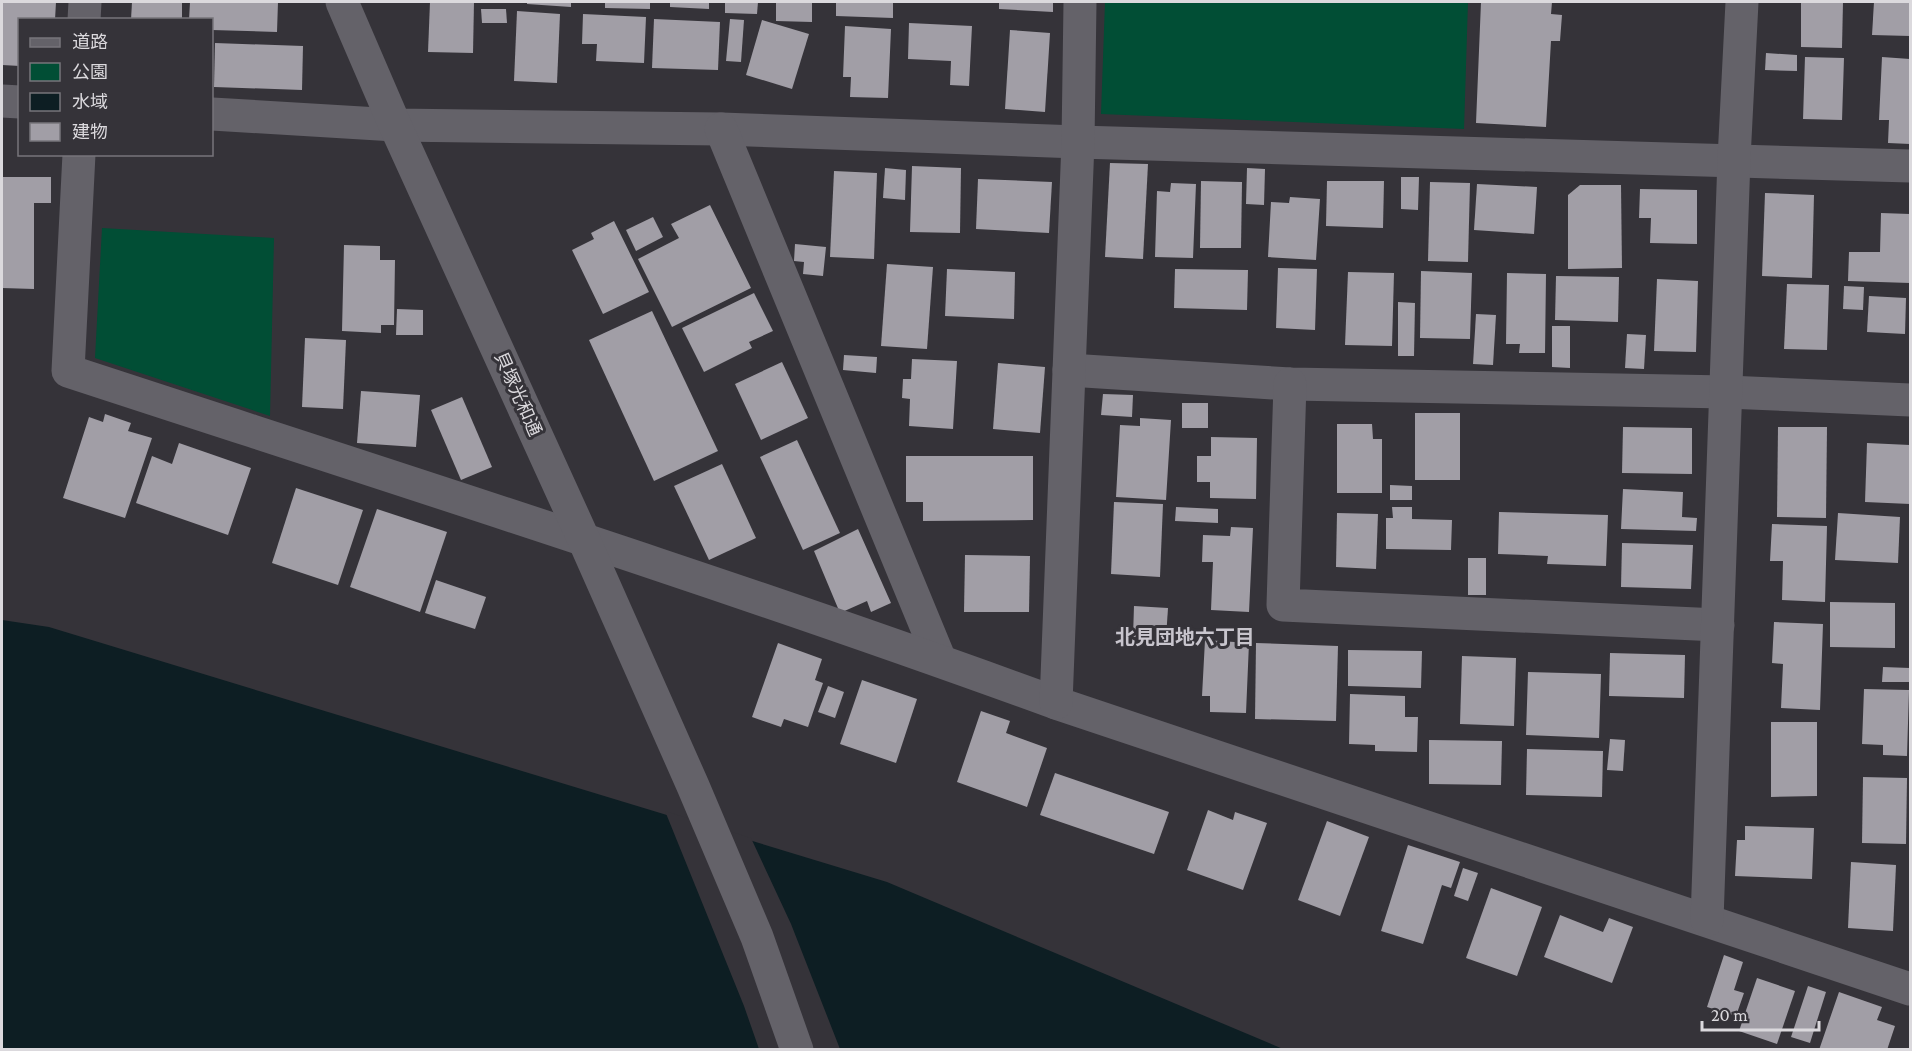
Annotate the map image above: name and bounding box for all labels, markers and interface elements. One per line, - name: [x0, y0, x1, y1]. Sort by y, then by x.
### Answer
- legend: [18, 18, 213, 156]
- text: 道路: [72, 32, 108, 52]
- text: 公園: [72, 62, 108, 82]
- text: 水域: [72, 92, 108, 112]
- text: 建物: [72, 122, 108, 142]
- street label: 貝塚光和通: [491, 349, 545, 439]
- district label: 北見団地六丁目: [1115, 626, 1255, 648]
- scale bar: [1702, 994, 1819, 1032]
- text: 20 m: [1711, 1005, 1748, 1025]

